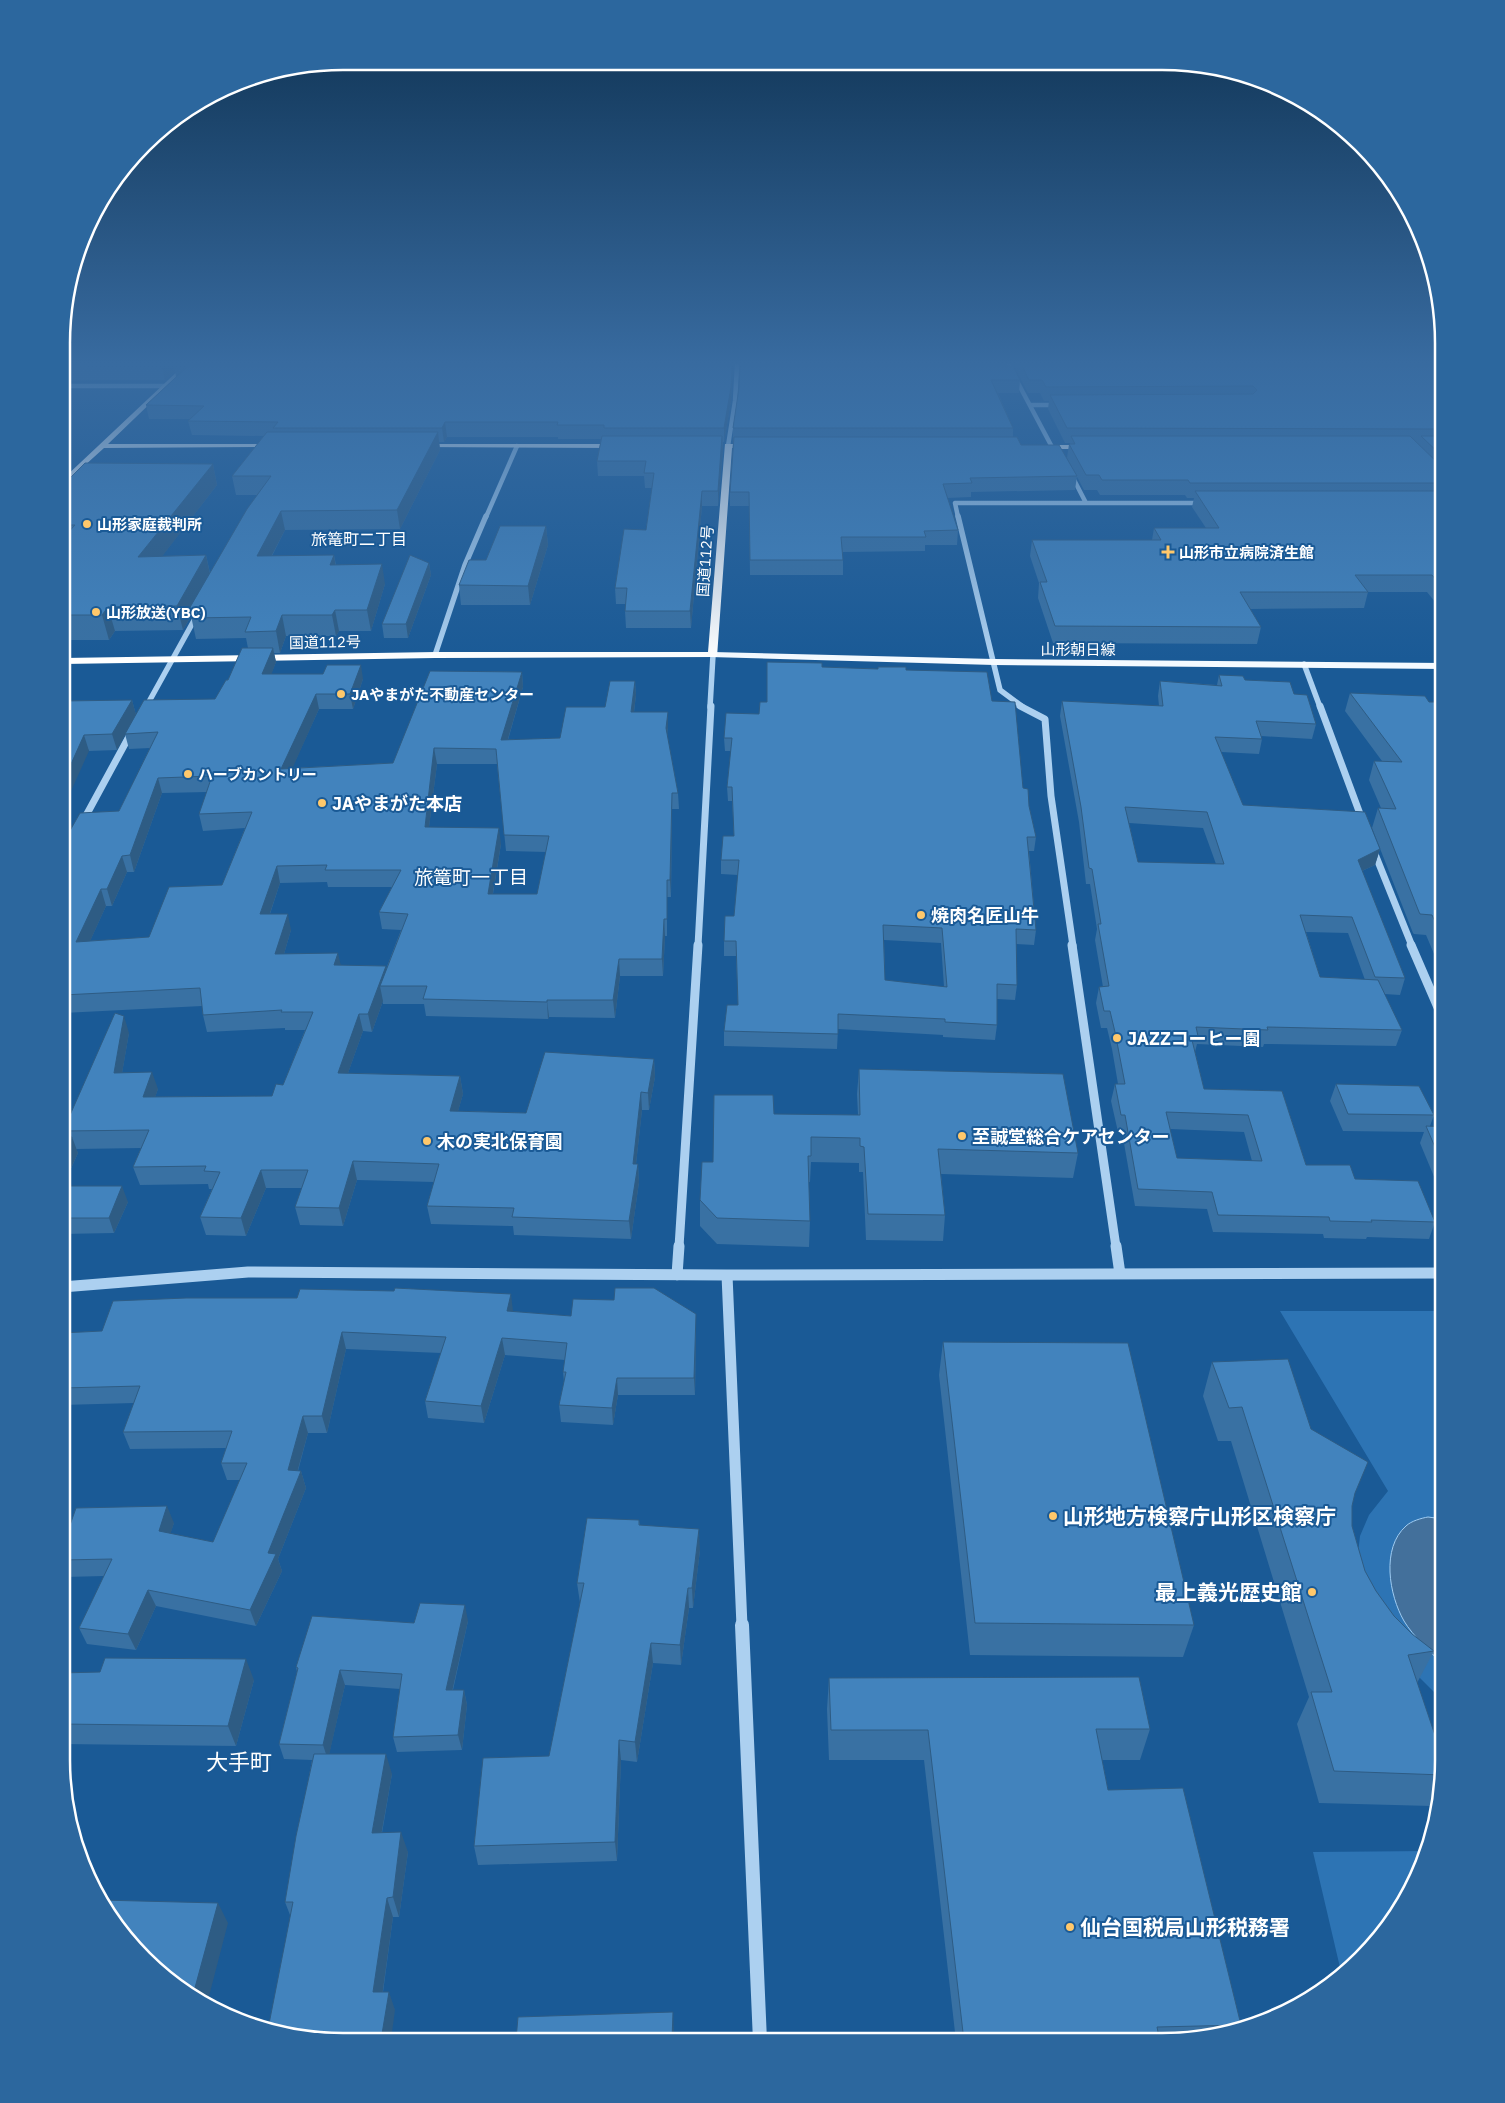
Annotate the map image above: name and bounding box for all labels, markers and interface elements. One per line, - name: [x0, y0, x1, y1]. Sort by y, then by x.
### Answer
- place label: 山形家庭裁判所: [97, 515, 202, 534]
- marker: 山形家庭裁判所: [81, 518, 93, 530]
- street label: 国道112号: [693, 524, 717, 598]
- district label: 旅篭町二丁目: [311, 529, 407, 549]
- place label: 山形市立病院済生館: [1179, 543, 1314, 562]
- marker: 山形市立病院済生館: [1161, 545, 1175, 559]
- place label: 山形放送(YBC): [106, 603, 206, 622]
- marker: 山形放送(YBC): [90, 606, 102, 618]
- street label: 国道112号: [289, 632, 361, 652]
- street label: 山形朝日線: [1040, 640, 1116, 659]
- place label: JAやまがた不動産センター: [351, 685, 534, 704]
- marker: JAやまがた不動産センター: [335, 688, 347, 700]
- place label: ハーブカントリー: [198, 765, 317, 784]
- marker: ハーブカントリー: [182, 768, 194, 780]
- place label: JAやまがた本店: [332, 792, 462, 815]
- marker: JAやまがた本店: [316, 797, 328, 809]
- district label: 旅篭町一丁目: [414, 865, 528, 889]
- place label: 焼肉名匠山牛: [931, 904, 1039, 927]
- marker: 焼肉名匠山牛: [915, 909, 927, 921]
- place label: JAZZコーヒー園: [1127, 1027, 1261, 1050]
- marker: JAZZコーヒー園: [1111, 1032, 1123, 1044]
- place label: 至誠堂総合ケアセンター: [972, 1125, 1170, 1148]
- place label: 木の実北保育園: [437, 1130, 563, 1153]
- marker: 至誠堂総合ケアセンター: [956, 1130, 968, 1142]
- marker: 木の実北保育園: [421, 1135, 433, 1147]
- place label: 山形地方検察庁山形区検察庁: [1063, 1502, 1336, 1530]
- marker: 山形地方検察庁山形区検察庁: [1047, 1510, 1059, 1522]
- place label: 最上義光歴史館: [1155, 1578, 1302, 1606]
- marker: 最上義光歴史館: [1306, 1586, 1318, 1598]
- district label: 大手町: [206, 1747, 272, 1776]
- place label: 仙台国税局山形税務署: [1080, 1913, 1290, 1941]
- marker: 仙台国税局山形税務署: [1064, 1921, 1076, 1933]

